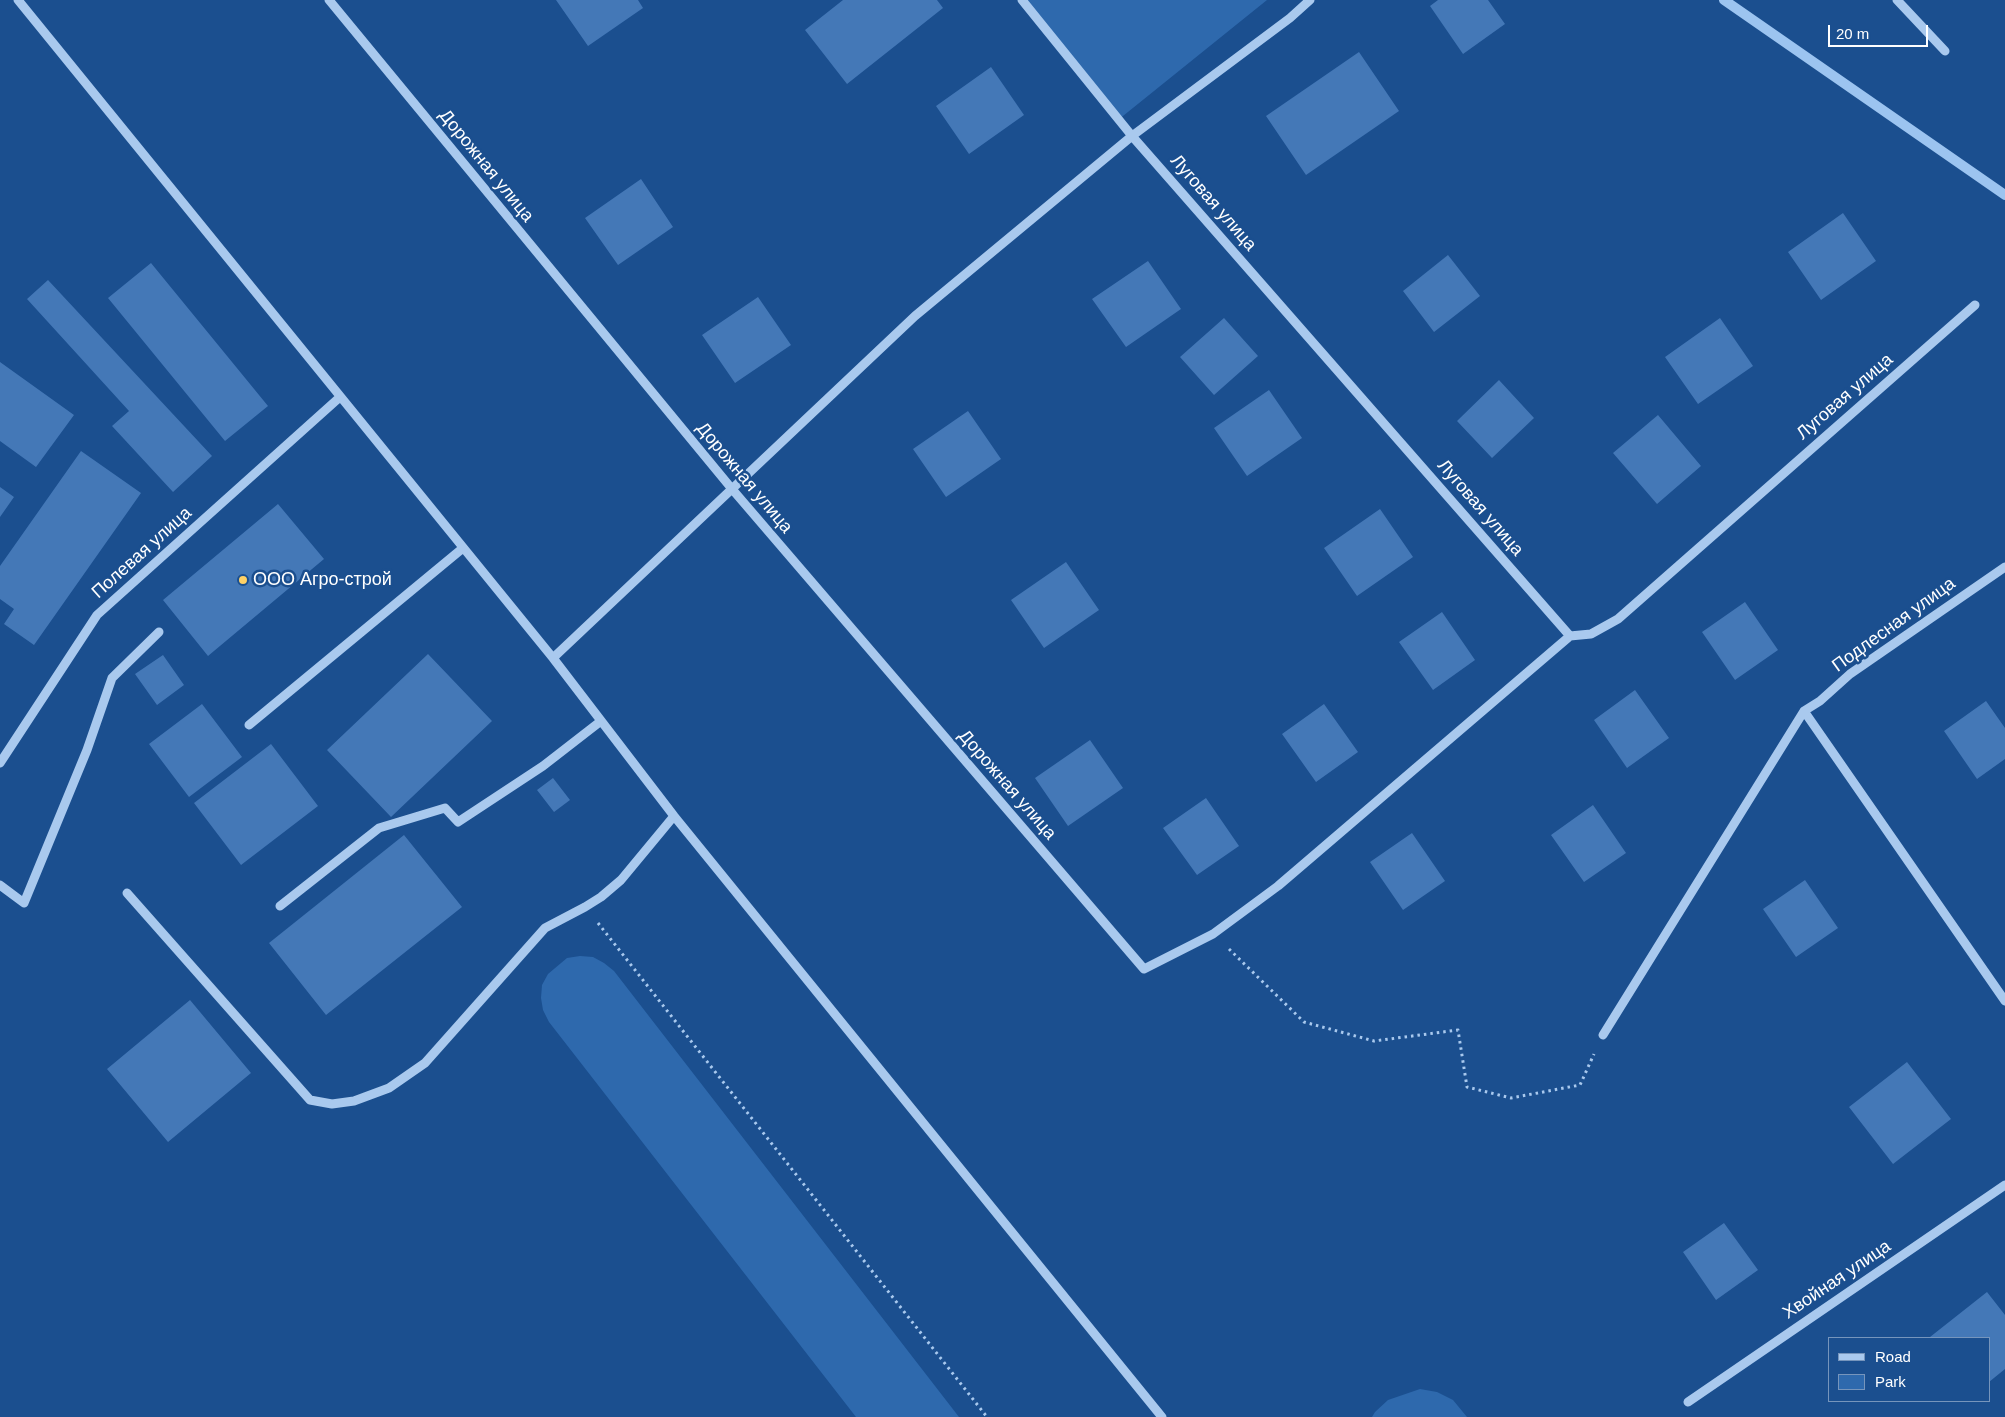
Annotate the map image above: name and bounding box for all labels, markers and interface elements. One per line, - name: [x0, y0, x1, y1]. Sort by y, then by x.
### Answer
- scale bar: [1830, 15, 1930, 47]
- text: 20 m: [1836, 25, 1869, 42]
- street label: Дорожная улица: [434, 105, 538, 227]
- street label: Луговая улица: [1165, 150, 1261, 256]
- street label: Луговая улица: [1792, 349, 1898, 445]
- street label: Дорожная улица: [691, 418, 797, 538]
- street label: Луговая улица: [1432, 455, 1528, 561]
- street label: Полевая улица: [88, 503, 196, 603]
- place label: ООО Агро-строй: [253, 569, 392, 591]
- street label: Подлесная улица: [1828, 573, 1960, 677]
- marker: ООО Агро-строй: [237, 574, 249, 586]
- street label: Дорожная улица: [953, 726, 1061, 844]
- street label: Хвойная улица: [1779, 1236, 1895, 1324]
- legend: [1828, 1337, 1990, 1402]
- text: Road: [1875, 1348, 1911, 1365]
- text: Park: [1875, 1373, 1906, 1390]

